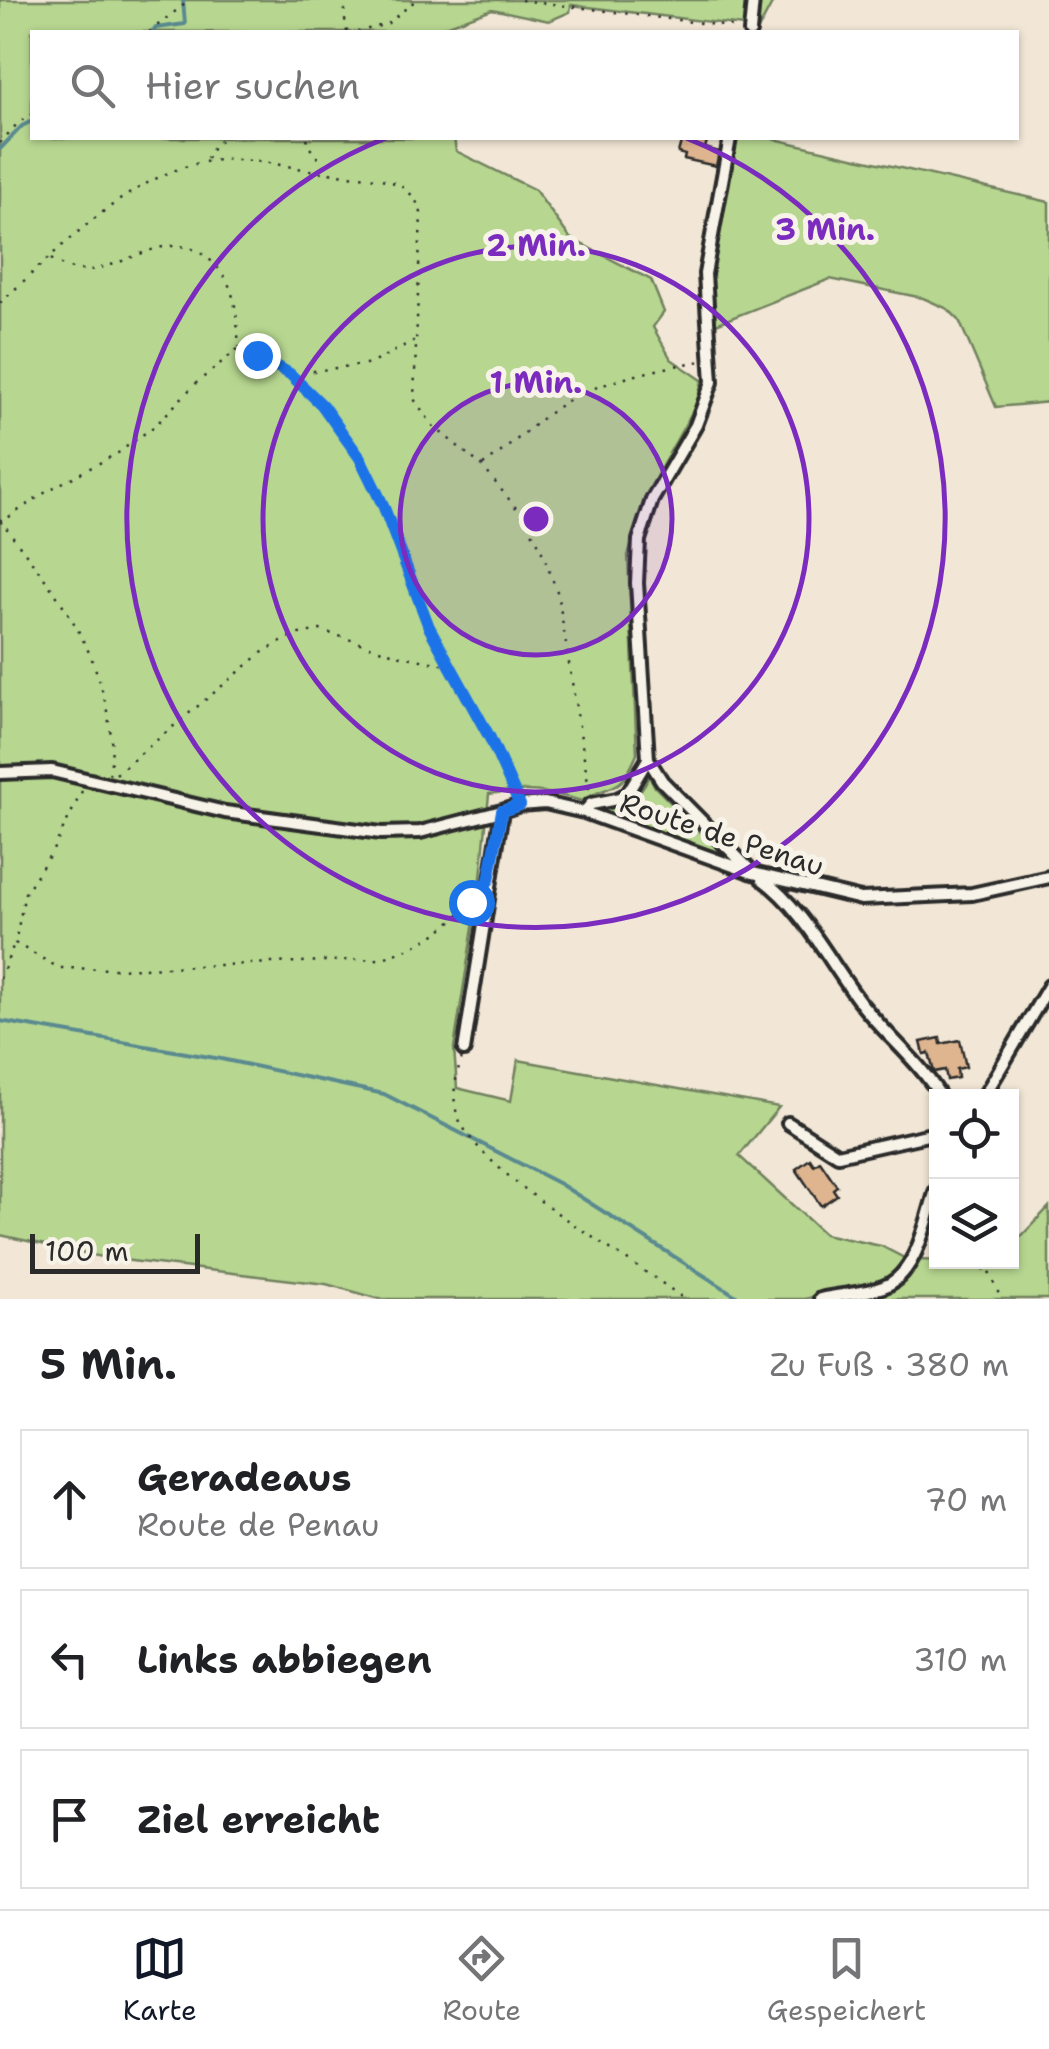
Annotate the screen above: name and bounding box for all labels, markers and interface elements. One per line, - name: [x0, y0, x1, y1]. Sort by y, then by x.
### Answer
- search box: [30, 30, 1019, 140]
- icon: search: [65, 58, 120, 113]
- text: Hier suchen: [145, 60, 360, 111]
- text: 3 Min.: [775, 209, 875, 250]
- text: 2 Min.: [486, 225, 586, 266]
- route end: [235, 333, 281, 379]
- text: 1 Min.: [490, 362, 582, 403]
- centre of rings: [518, 501, 554, 537]
- street label: Route de Penau: [615, 783, 829, 885]
- route start: [449, 880, 495, 926]
- map controls: [929, 1089, 1019, 1269]
- button: locate: [929, 1089, 1019, 1179]
- button: layers: [929, 1179, 1019, 1269]
- scale bar: [30, 1229, 200, 1274]
- text: 100 m: [45, 1232, 129, 1270]
- text: 5 Min.: [40, 1336, 177, 1392]
- text: Zu Fuß · 380 m: [770, 1343, 1009, 1386]
- text: Geradeaus: [137, 1452, 352, 1503]
- icon: ahead: [42, 1472, 97, 1527]
- text: 70 m: [924, 1478, 1007, 1521]
- text: Route de Penau: [137, 1503, 379, 1546]
- icon: left: [42, 1632, 97, 1687]
- text: Links abbiegen: [137, 1634, 432, 1685]
- text: 310 m: [913, 1638, 1007, 1681]
- icon: arrive: [42, 1792, 97, 1847]
- text: Ziel erreicht: [137, 1794, 380, 1845]
- tab: Karte: [123, 1931, 197, 2029]
- tab: Route: [442, 1931, 521, 2029]
- tab: Gespeichert: [767, 1931, 926, 2029]

